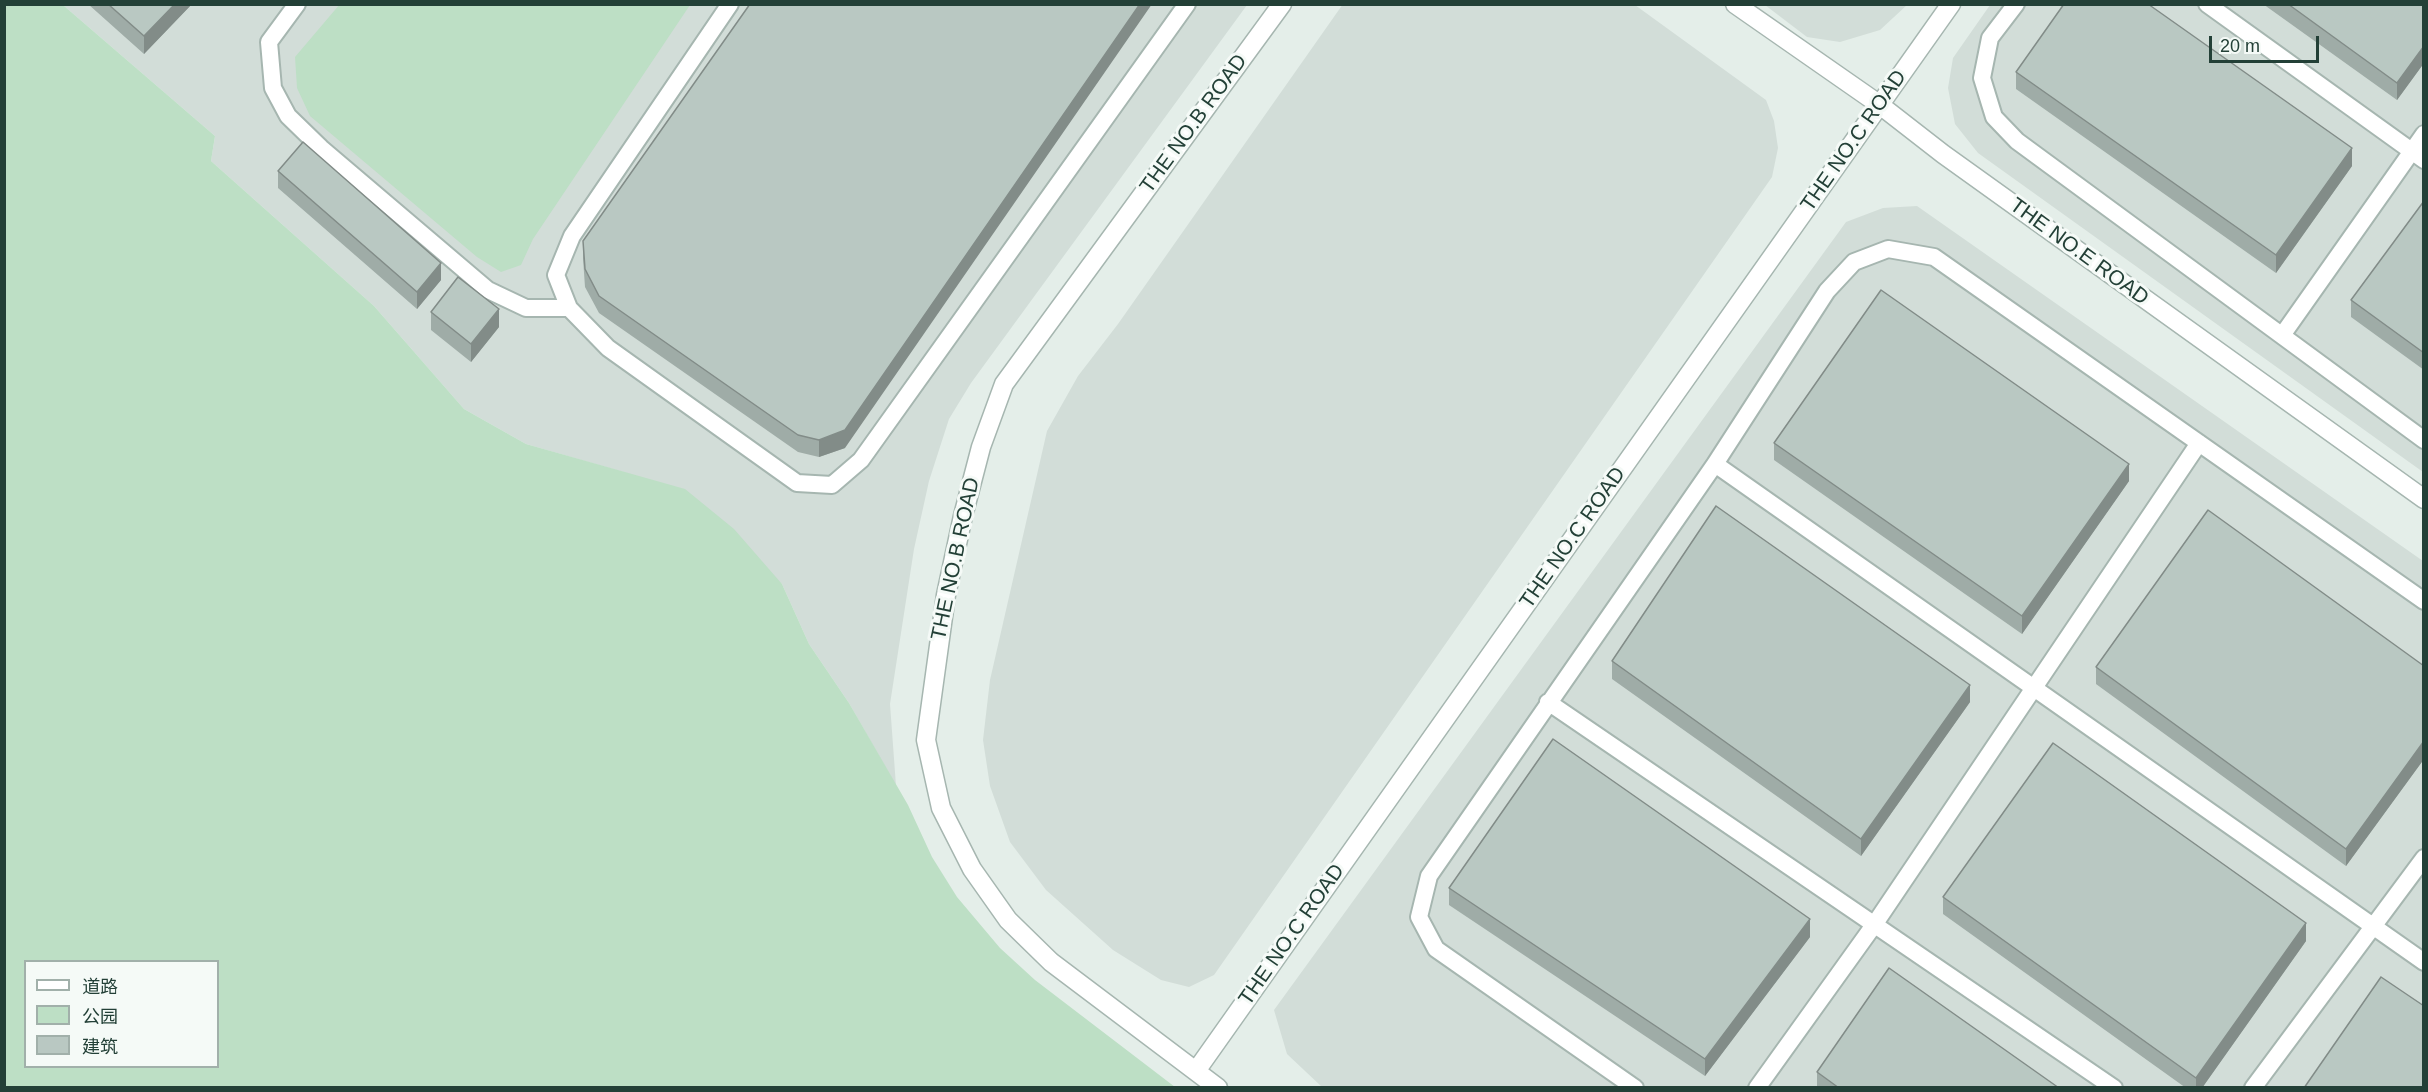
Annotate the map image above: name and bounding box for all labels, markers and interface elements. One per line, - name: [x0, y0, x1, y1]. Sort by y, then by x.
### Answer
- scale bar: [2212, 24, 2322, 62]
- text: 20 m: [2220, 36, 2260, 56]
- street label: THE NO.B ROAD: [1135, 50, 1253, 198]
- street label: THE NO.C ROAD: [1796, 65, 1912, 217]
- street label: THE NO.E ROAD: [2005, 193, 2153, 311]
- street label: THE NO.C ROAD: [1515, 462, 1631, 614]
- street label: THE NO.B ROAD: [926, 475, 986, 643]
- street label: THE NO.C ROAD: [1234, 859, 1350, 1011]
- legend: [24, 960, 219, 1068]
- text: 道路: [82, 977, 118, 997]
- text: 公园: [82, 1007, 118, 1027]
- text: 建筑: [82, 1037, 118, 1057]

